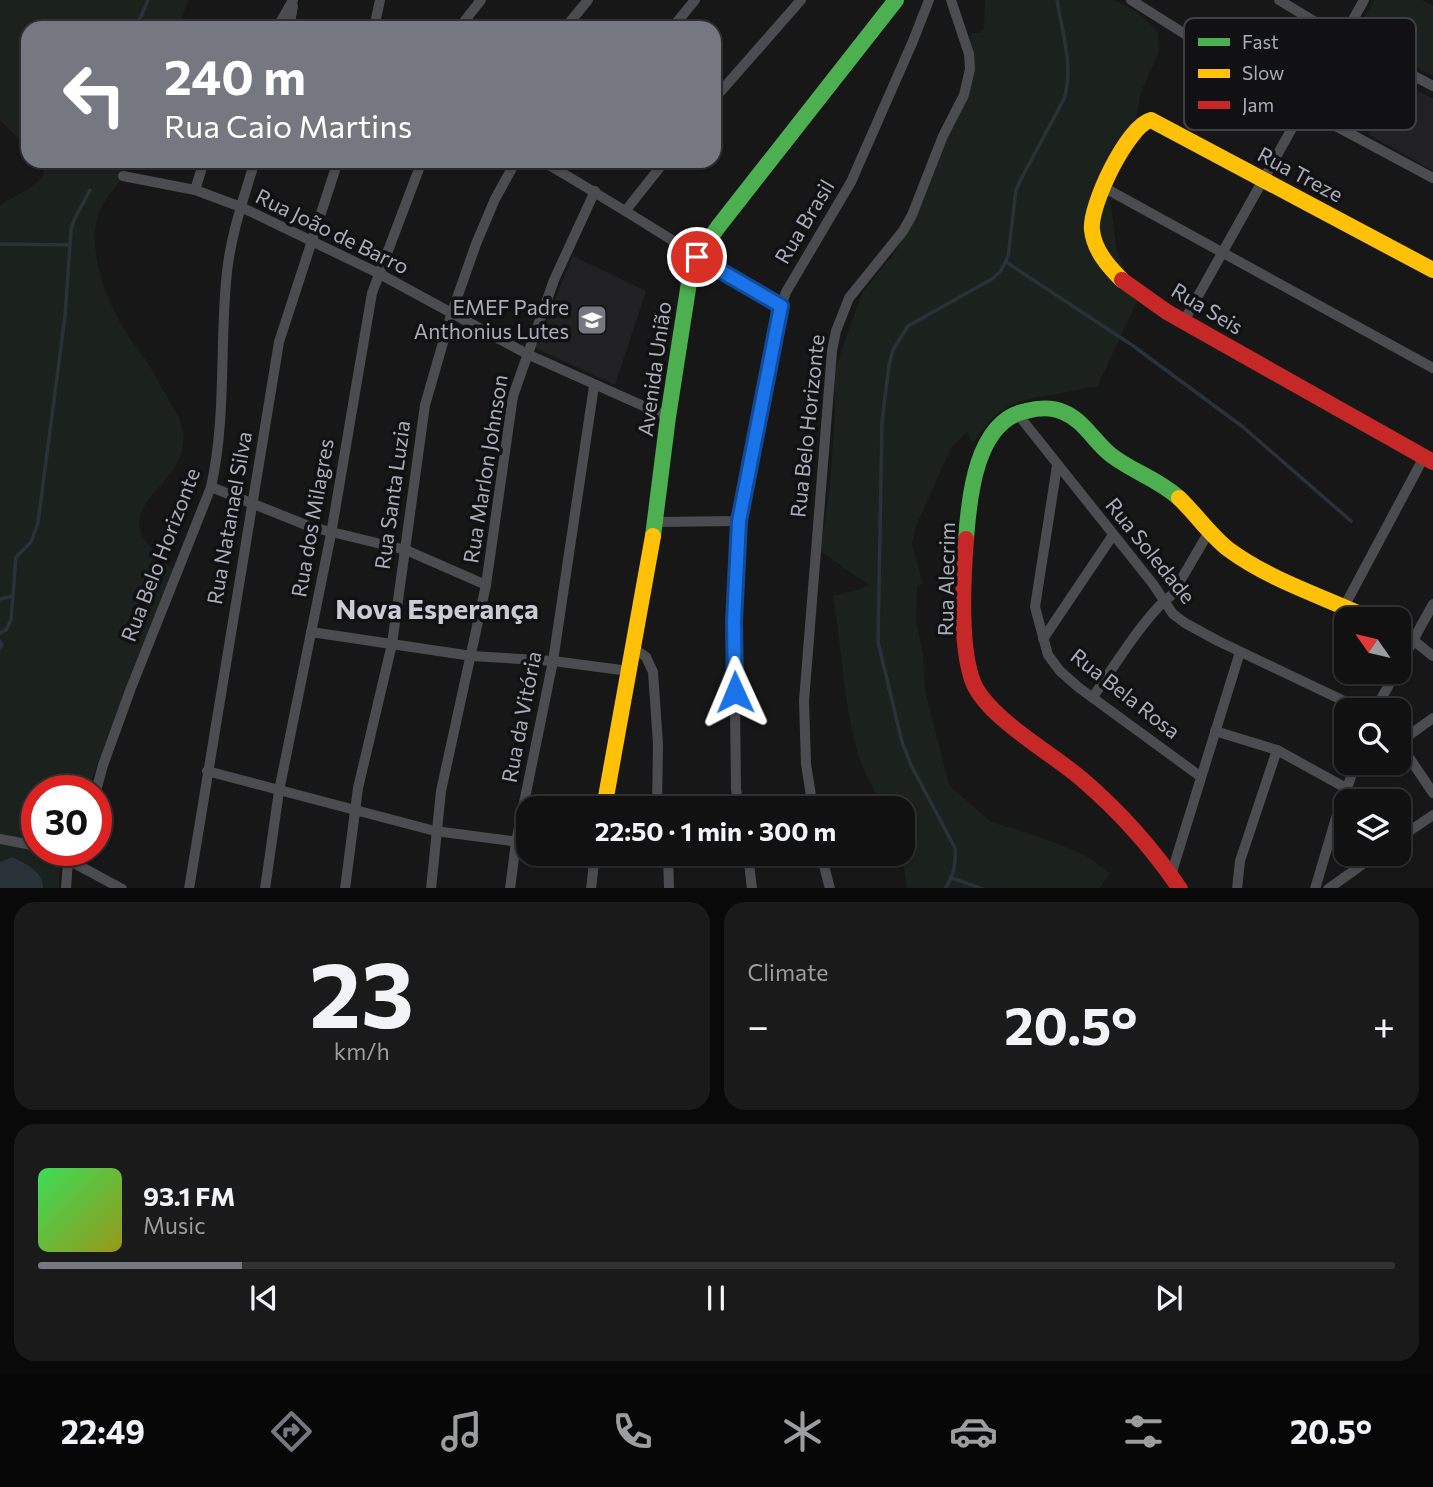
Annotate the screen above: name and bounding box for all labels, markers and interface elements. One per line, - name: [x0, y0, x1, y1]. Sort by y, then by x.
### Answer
- legend: [1184, 18, 1416, 130]
- text: Fast: [1242, 30, 1279, 53]
- text: 240 m: [164, 45, 306, 105]
- icon: left: [49, 49, 140, 140]
- text: Slow: [1242, 61, 1284, 84]
- text: Jam: [1242, 93, 1274, 116]
- text: Rua Caio Martins: [164, 105, 412, 145]
- street label: Rua Treze: [1254, 141, 1348, 207]
- street label: Rua Brasil: [769, 175, 839, 268]
- street label: Rua João de Barro: [252, 183, 413, 279]
- pin: [667, 227, 727, 287]
- icon: arrive: [678, 238, 716, 276]
- street label: Rua Seis: [1167, 277, 1248, 339]
- place label: EMEF Padre Anthonius Lutes: [414, 294, 569, 343]
- street label: Avenida União: [632, 300, 675, 438]
- school or university icon: EMEF Padre Anthonius Lutes: [575, 303, 609, 337]
- street label: Rua Belo Horizonte: [784, 333, 829, 519]
- street label: Rua Marlon Johnson: [457, 373, 512, 565]
- street label: Rua Santa Luzia: [369, 419, 414, 571]
- street label: Rua Natanael Silva: [201, 429, 256, 606]
- street label: Rua dos Milagres: [285, 436, 338, 599]
- street label: Rua Belo Horizonte: [115, 464, 204, 645]
- street label: Rua Soledade: [1101, 492, 1201, 608]
- street label: Rua Alecrim: [932, 522, 959, 636]
- district label: Nova Esperança: [335, 591, 539, 625]
- north arrow: [1334, 607, 1410, 684]
- map controls: [1334, 607, 1411, 866]
- street label: Rua Bela Rosa: [1066, 642, 1186, 743]
- street label: Rua da Vitória: [496, 649, 546, 785]
- position arrow: [698, 655, 772, 729]
- button: search: [1334, 698, 1411, 775]
- speed limit sign: 30: [21, 775, 112, 866]
- button: layers: [1334, 789, 1411, 866]
- text: 22:50 · 1 min · 300 m: [595, 815, 836, 846]
- text: 23: [309, 935, 414, 1047]
- text: Climate: [748, 958, 829, 986]
- text: 20.5°: [1004, 992, 1138, 1056]
- text: −: [748, 1001, 769, 1048]
- text: +: [1373, 1001, 1395, 1048]
- text: km/h: [334, 1037, 390, 1065]
- text: 93.1 FM: [143, 1180, 235, 1211]
- text: Music: [143, 1211, 206, 1239]
- icon: previous: [245, 1279, 283, 1317]
- icon: pause: [697, 1279, 735, 1317]
- icon: next: [1150, 1279, 1188, 1317]
- icon: directions: [267, 1407, 316, 1456]
- icon: music: [437, 1407, 486, 1456]
- icon: phone: [608, 1407, 657, 1456]
- icon: climate: [778, 1407, 827, 1456]
- icon: car: [949, 1407, 998, 1456]
- icon: filters: [1119, 1407, 1168, 1456]
- text: 22:49: [61, 1411, 145, 1451]
- text: 20.5°: [1290, 1411, 1372, 1451]

